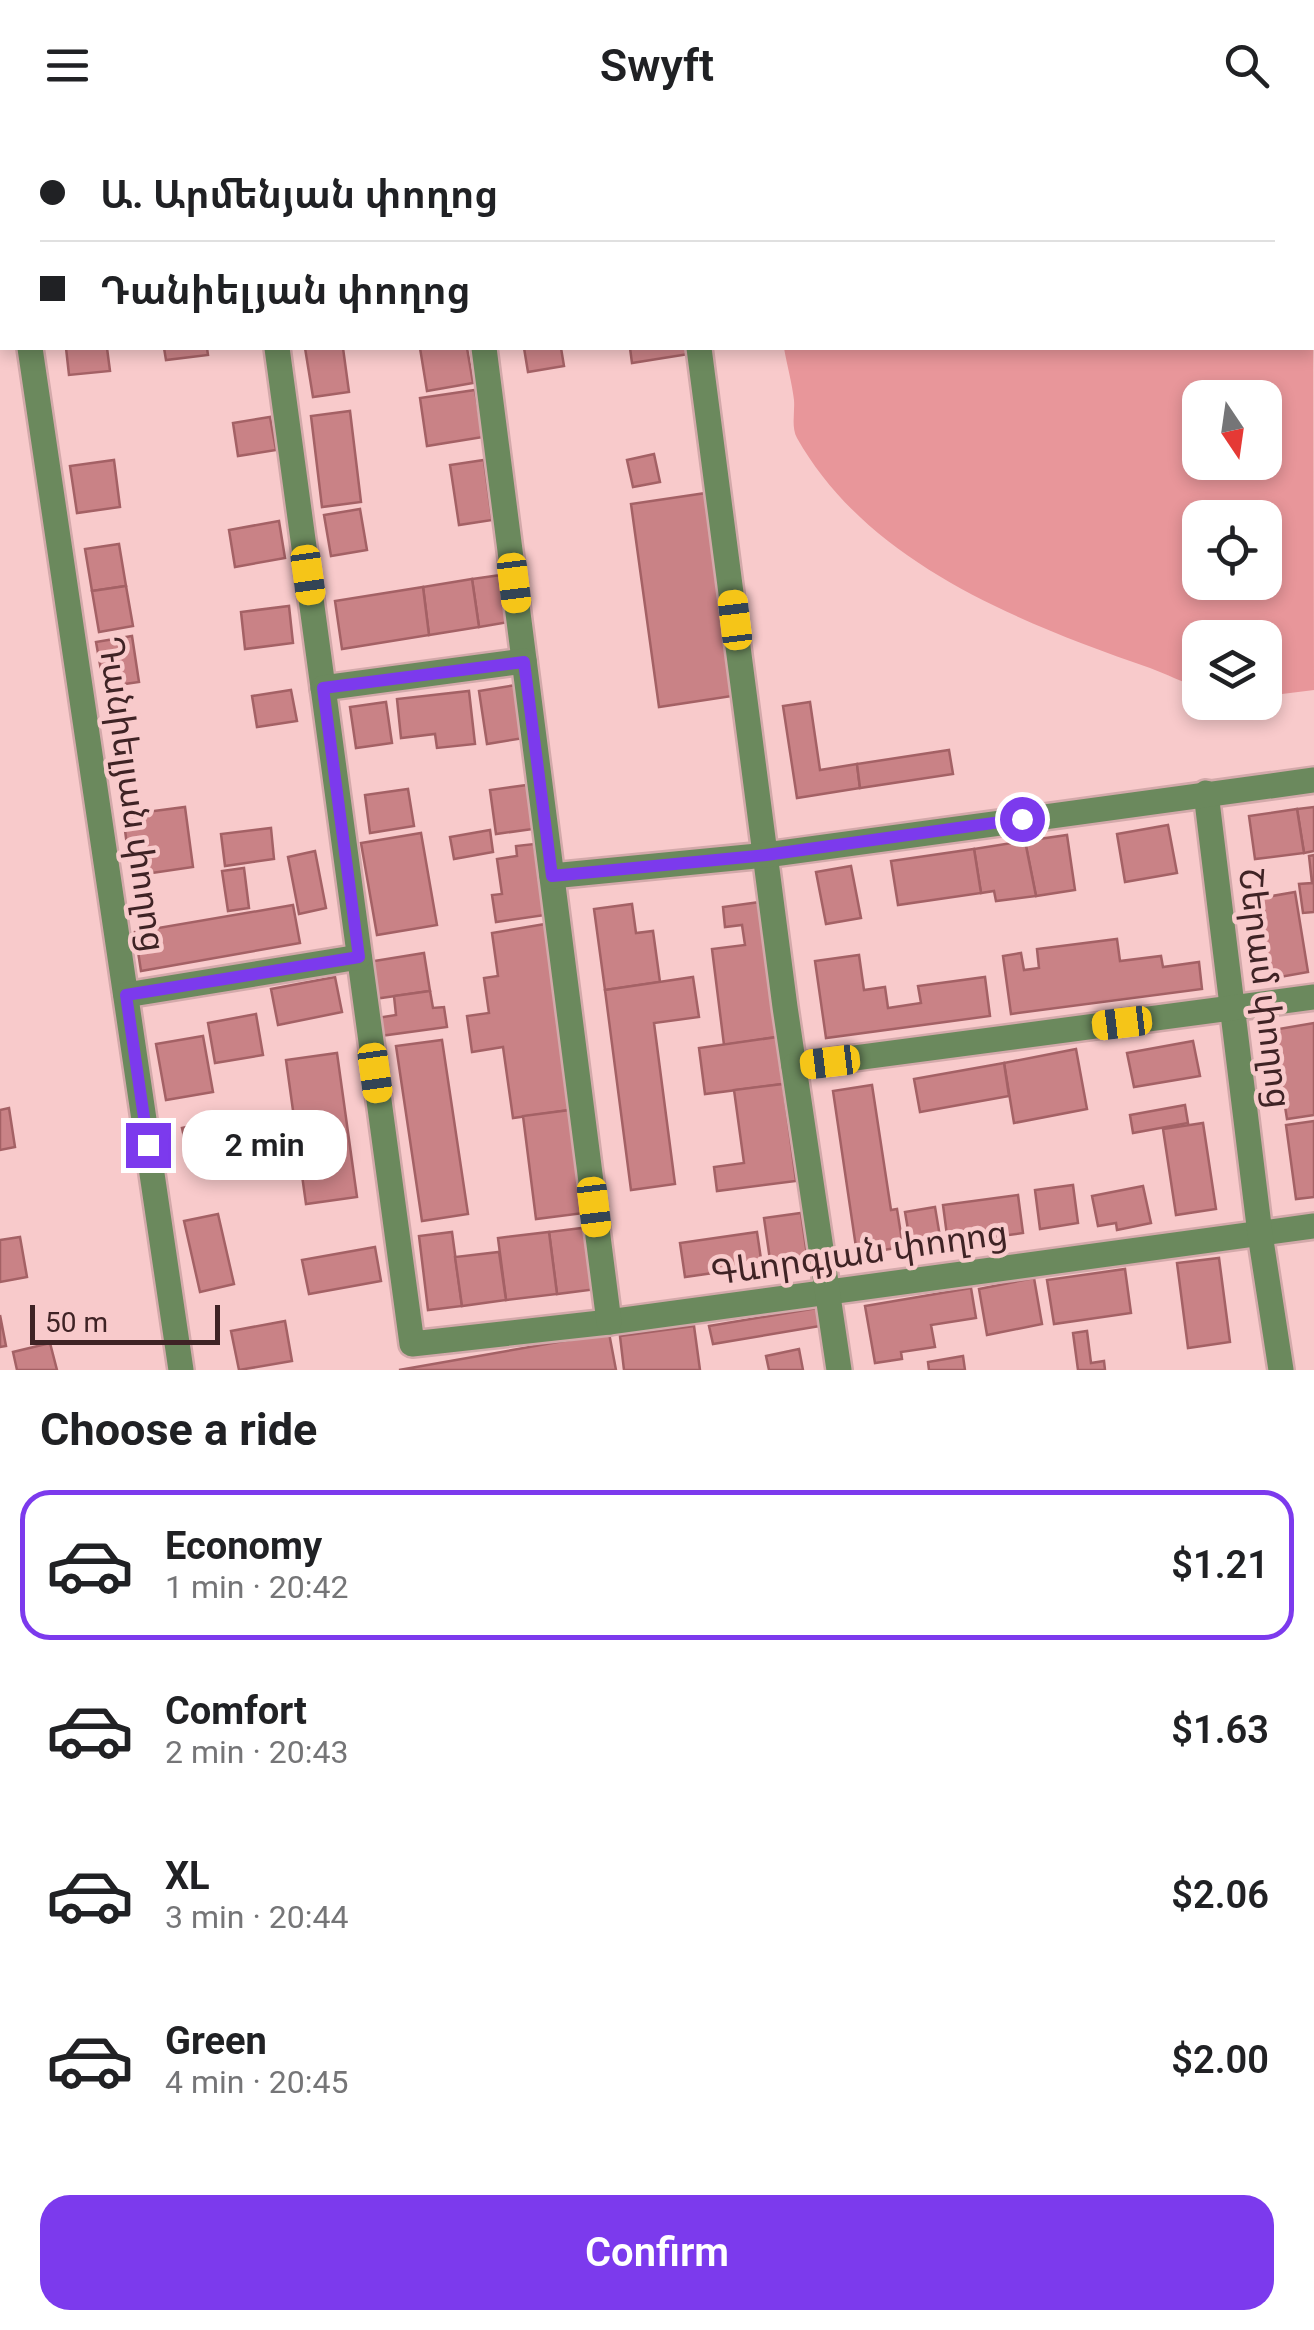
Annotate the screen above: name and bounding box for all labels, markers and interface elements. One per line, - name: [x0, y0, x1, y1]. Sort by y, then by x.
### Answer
- icon: menu: [40, 38, 95, 93]
- icon: search: [1219, 38, 1274, 93]
- text: Swyft: [600, 39, 714, 92]
- text: Ա. Արմենյան փողոց: [100, 173, 498, 217]
- text: Դանիելյան փողոց: [100, 269, 471, 313]
- north arrow: [1182, 380, 1282, 480]
- map controls: [1182, 380, 1282, 720]
- button: locate: [1182, 500, 1282, 600]
- car: [289, 543, 327, 607]
- car: [495, 551, 533, 615]
- car: [716, 588, 754, 652]
- button: layers: [1182, 620, 1282, 720]
- street label: Դանիելյան փողոց: [90, 633, 174, 955]
- route start: [1000, 797, 1045, 842]
- street label: Շերամ փողոց: [1230, 865, 1300, 1111]
- car: [1090, 1004, 1154, 1042]
- car: [356, 1041, 394, 1105]
- car: [798, 1043, 862, 1081]
- callout: 2 min: [183, 1110, 348, 1180]
- route end: [126, 1123, 171, 1168]
- text: 2 min: [224, 1126, 305, 1164]
- car: [575, 1175, 613, 1239]
- street label: Գևորգյան փողոց: [708, 1212, 1010, 1294]
- scale bar: [30, 1300, 220, 1344]
- text: 50 m: [45, 1306, 108, 1339]
- text: Choose a ride: [40, 1403, 317, 1456]
- icon: car: [45, 1520, 135, 1610]
- text: Economy: [165, 1524, 322, 1568]
- text: $1.21: [1171, 1543, 1269, 1587]
- text: 1 min · 20:42: [165, 1568, 348, 1606]
- icon: car: [45, 1685, 135, 1775]
- text: Comfort: [165, 1689, 307, 1733]
- text: $1.63: [1171, 1708, 1269, 1752]
- text: 2 min · 20:43: [165, 1733, 348, 1771]
- icon: car: [45, 1850, 135, 1940]
- text: XL: [165, 1854, 210, 1898]
- text: $2.06: [1171, 1873, 1269, 1917]
- text: 3 min · 20:44: [165, 1898, 348, 1936]
- icon: car: [45, 2015, 135, 2105]
- text: Green: [165, 2019, 267, 2063]
- text: $2.00: [1171, 2038, 1269, 2082]
- text: 4 min · 20:45: [165, 2063, 348, 2101]
- button: Confirm: [40, 2195, 1274, 2310]

